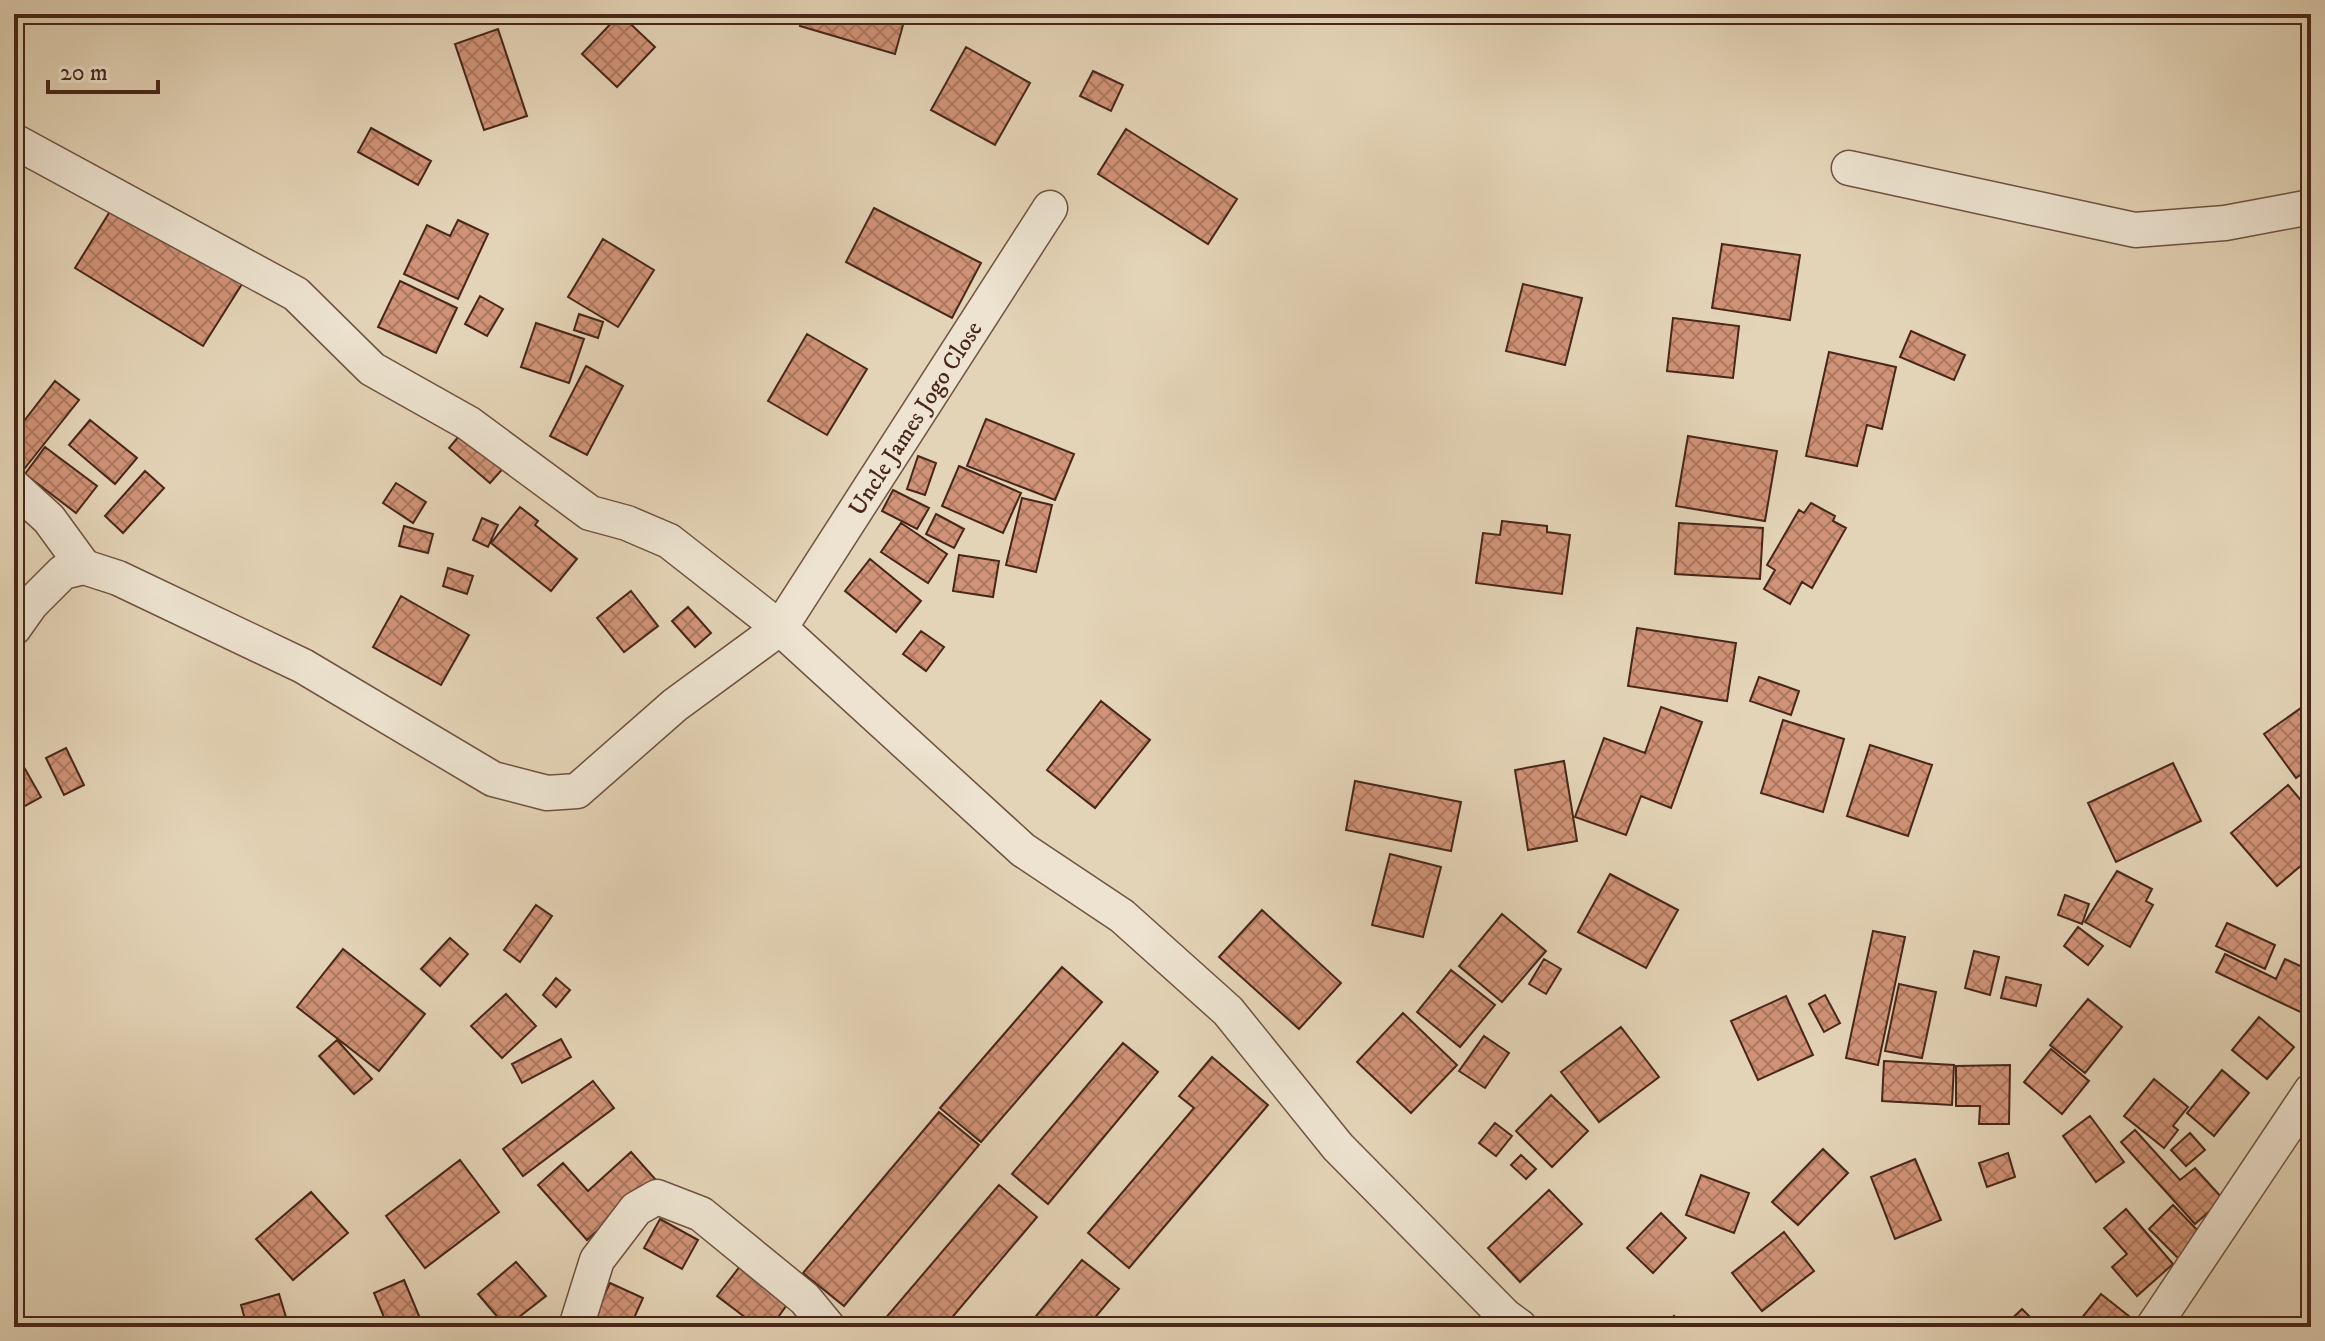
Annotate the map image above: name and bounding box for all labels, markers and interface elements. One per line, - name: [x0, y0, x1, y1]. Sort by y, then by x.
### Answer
- scale bar: [48, 44, 158, 94]
- text: 20 m: [60, 58, 108, 88]
- street label: Uncle James Jogo Close: [842, 316, 989, 522]

